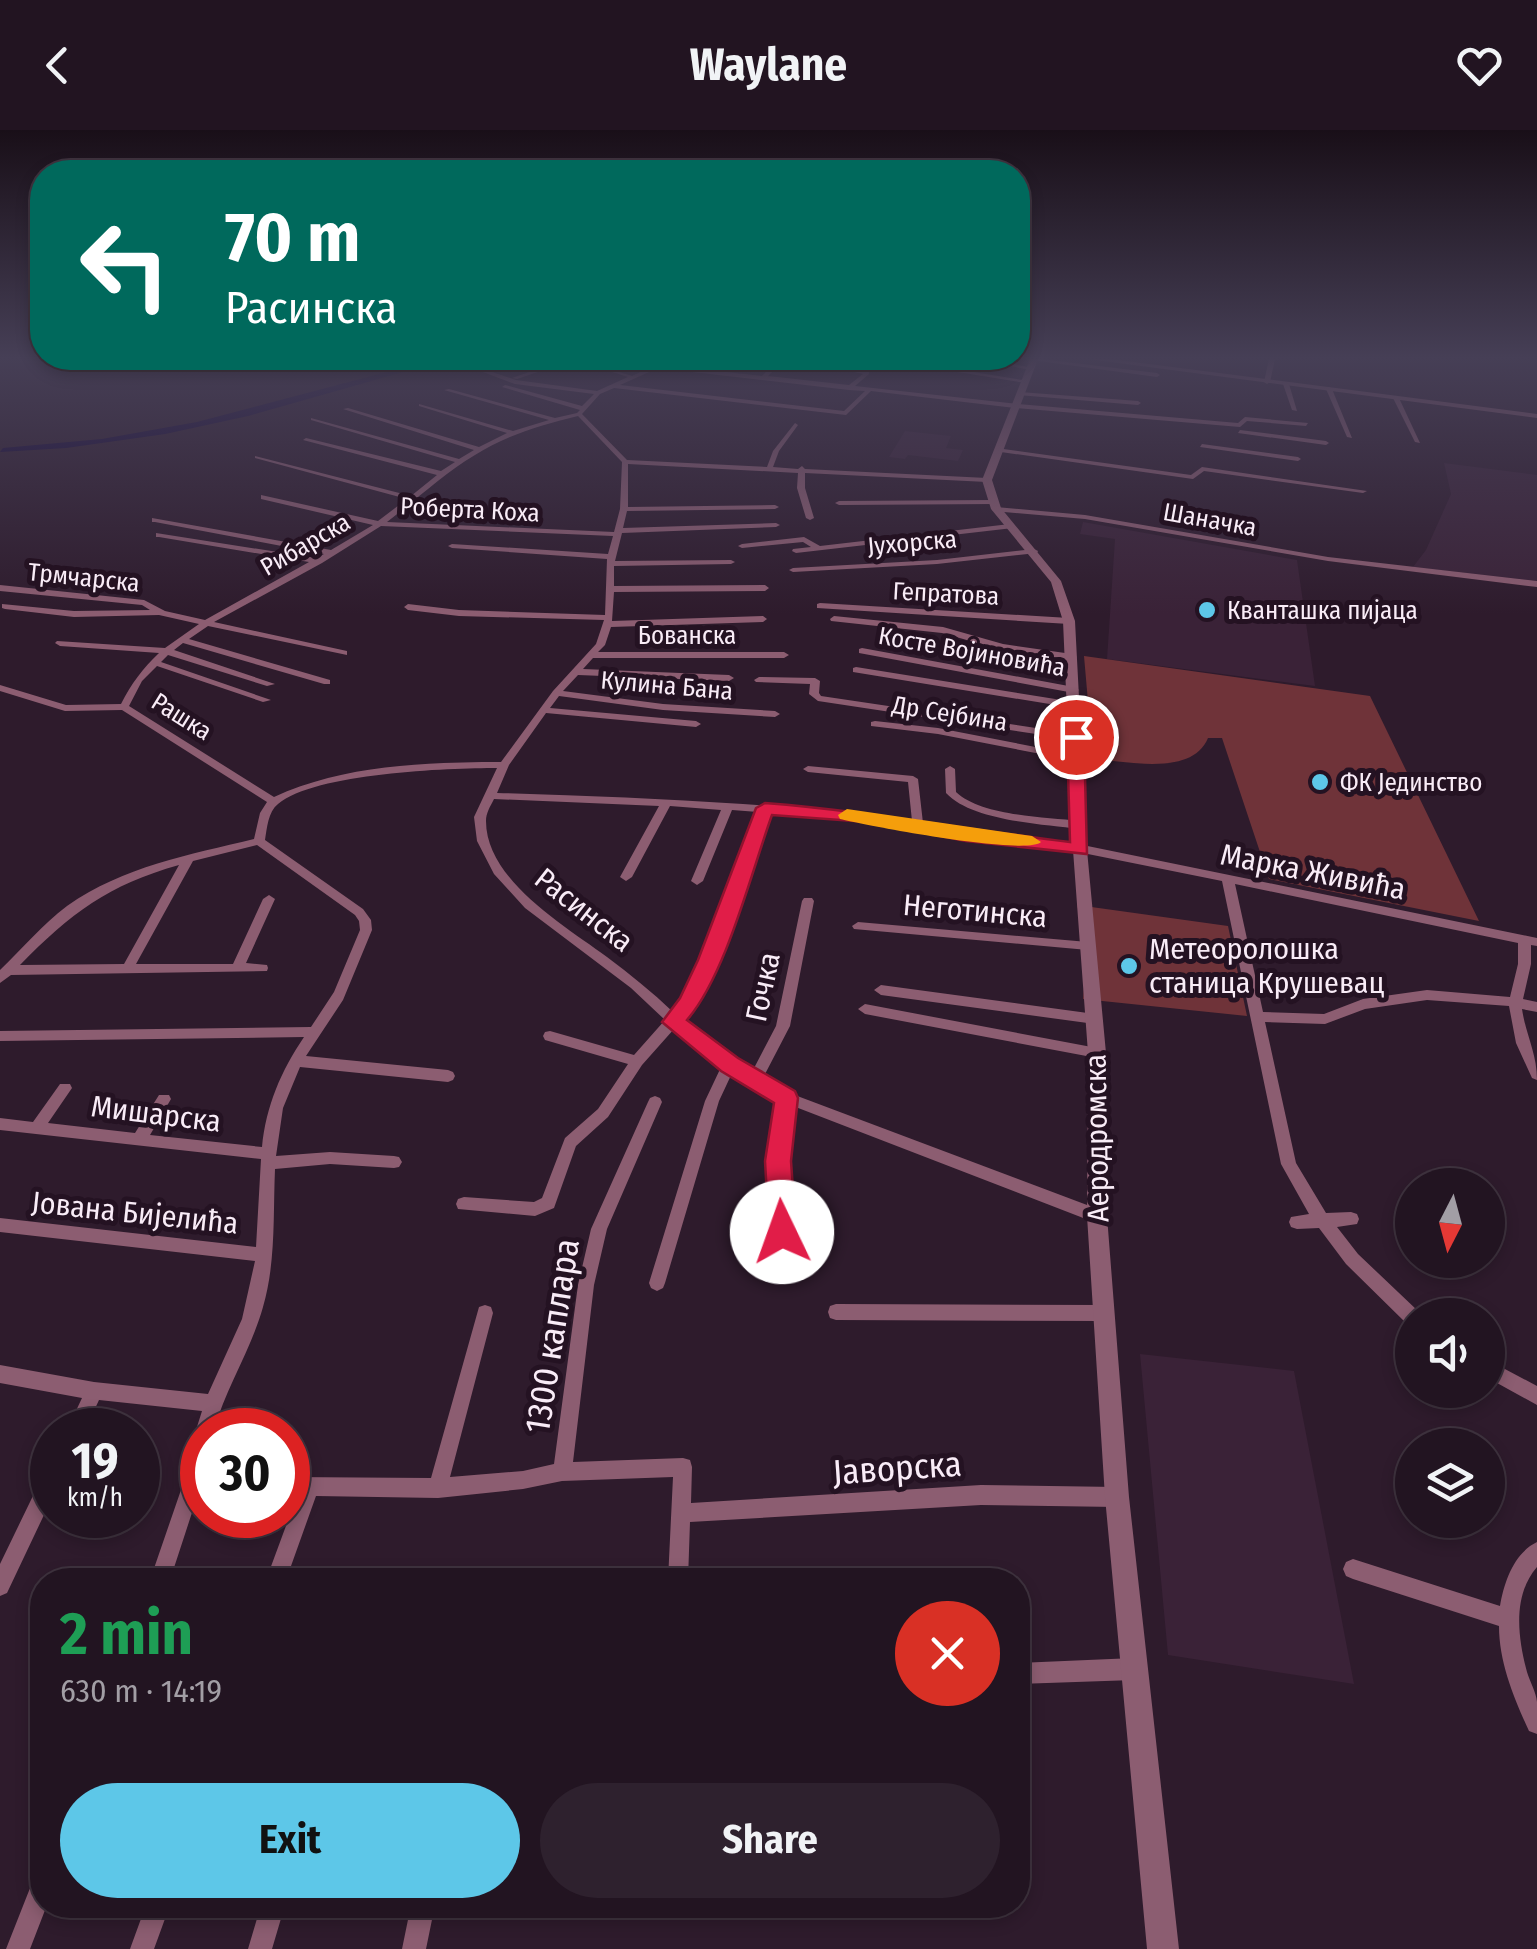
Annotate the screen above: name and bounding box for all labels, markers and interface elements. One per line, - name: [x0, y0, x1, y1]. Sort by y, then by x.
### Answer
- icon: back: [30, 38, 85, 93]
- text: Waylane: [690, 38, 847, 92]
- icon: heart: [1452, 38, 1507, 93]
- text: 70 m: [225, 196, 360, 280]
- icon: left: [60, 200, 190, 330]
- text: Расинска: [225, 281, 397, 335]
- street label: Роберта Коха: [399, 491, 540, 529]
- street label: Шаначка: [1161, 497, 1259, 543]
- street label: Рибарска: [255, 507, 356, 583]
- street label: Јухорска: [866, 524, 958, 562]
- street label: Трмчарска: [27, 557, 141, 599]
- street label: Гепратова: [892, 576, 1000, 612]
- place label: Кванташка пијаца: [1227, 596, 1418, 626]
- marker: Кванташка пијаца: [1196, 599, 1218, 621]
- street label: Бованска: [638, 621, 736, 651]
- street label: Косте Војиновића: [876, 621, 1068, 683]
- street label: Кулина Бана: [600, 665, 734, 707]
- street label: Рашка: [146, 687, 217, 747]
- street label: Др Сејбина: [889, 690, 1009, 738]
- pin: [1034, 695, 1119, 780]
- icon: arrive: [1049, 710, 1104, 765]
- place label: ФК Јединство: [1340, 768, 1482, 798]
- marker: ФК Јединство: [1309, 771, 1331, 793]
- street label: Марка Живића: [1217, 836, 1409, 908]
- street label: Расинска: [528, 860, 640, 960]
- street label: Неготинска: [902, 887, 1048, 935]
- place label: Метеоролошка станица Крушевац: [1149, 931, 1384, 1001]
- street label: Гочка: [738, 949, 788, 1025]
- marker: Метеоролошка станица Крушевац: [1118, 955, 1140, 977]
- street label: Аеродромска: [1078, 1054, 1116, 1222]
- street label: Мишарска: [89, 1088, 223, 1140]
- north arrow: [1395, 1168, 1505, 1278]
- map controls: [1395, 1168, 1505, 1538]
- position arrow: [730, 1180, 834, 1284]
- street label: Јована Бијелића: [30, 1184, 240, 1242]
- street label: 1300 каплара: [516, 1236, 588, 1436]
- button: sound: [1395, 1298, 1505, 1408]
- speed limit sign: 30: [180, 1408, 310, 1538]
- button: layers: [1395, 1428, 1505, 1538]
- text: 19: [71, 1431, 118, 1491]
- street label: Јаворска: [831, 1443, 963, 1493]
- text: km/h: [67, 1483, 123, 1513]
- text: 2 min: [60, 1598, 193, 1670]
- button: close: [895, 1601, 1000, 1706]
- text: 630 m · 14:19: [60, 1672, 222, 1710]
- button: Exit: [60, 1783, 520, 1898]
- button: Share: [540, 1783, 1000, 1898]

